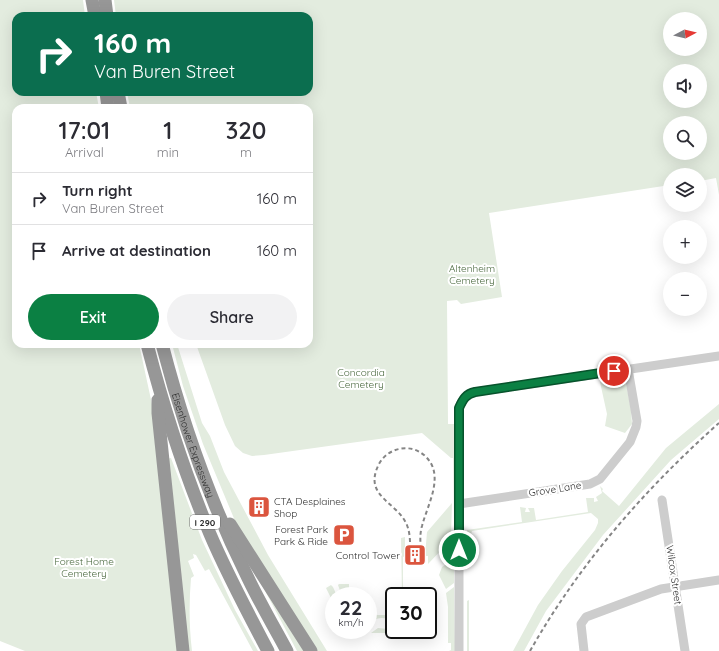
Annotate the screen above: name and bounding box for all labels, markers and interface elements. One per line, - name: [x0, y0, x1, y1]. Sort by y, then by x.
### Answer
- north arrow: [663, 12, 707, 56]
- map controls: [663, 12, 707, 316]
- text: 160 m: [94, 25, 171, 60]
- icon: right: [28, 28, 80, 80]
- text: Van Buren Street: [94, 60, 235, 83]
- button: sound: [663, 64, 707, 108]
- text: 17:01: [59, 115, 110, 145]
- text: 1: [163, 115, 173, 145]
- text: 320: [226, 115, 266, 145]
- button: search: [663, 116, 707, 160]
- text: Arrival: [65, 144, 104, 160]
- text: min: [157, 144, 179, 160]
- text: m: [240, 144, 252, 160]
- button: layers: [663, 168, 707, 212]
- text: Turn right: [62, 181, 133, 200]
- icon: right: [28, 188, 50, 210]
- text: 160 m: [257, 189, 297, 208]
- text: Van Buren Street: [62, 200, 164, 216]
- button: +: [663, 220, 707, 264]
- icon: arrive: [28, 240, 50, 262]
- text: Arrive at destination: [62, 241, 211, 260]
- text: 160 m: [257, 241, 297, 260]
- park label: Altenheim Cemetery: [449, 262, 495, 287]
- button: −: [663, 272, 707, 316]
- button: Exit: [28, 294, 159, 340]
- button: Share: [167, 294, 297, 340]
- pin: [597, 354, 631, 388]
- icon: arrive: [603, 360, 625, 382]
- park label: Concordia Cemetery: [337, 366, 385, 391]
- street label: Eisenhower Expressway: [169, 391, 218, 499]
- street label: Grove Lane: [528, 478, 583, 500]
- building icon: CTA Desplaines Shop: [246, 494, 272, 520]
- place label: CTA Desplaines Shop: [274, 495, 346, 520]
- road number: I 290: [190, 515, 220, 529]
- parking icon: Forest Park Park & Ride: [331, 522, 357, 548]
- place label: Forest Park Park & Ride: [274, 523, 328, 548]
- position arrow: [438, 529, 480, 571]
- building icon: Control Tower: [402, 542, 428, 568]
- street label: Wilcox Street: [663, 544, 685, 606]
- place label: Control Tower: [336, 549, 400, 562]
- park label: Forest Home Cemetery: [54, 555, 114, 580]
- speed limit sign: 30: [385, 587, 437, 639]
- text: 22: [340, 595, 362, 620]
- text: km/h: [338, 616, 364, 629]

